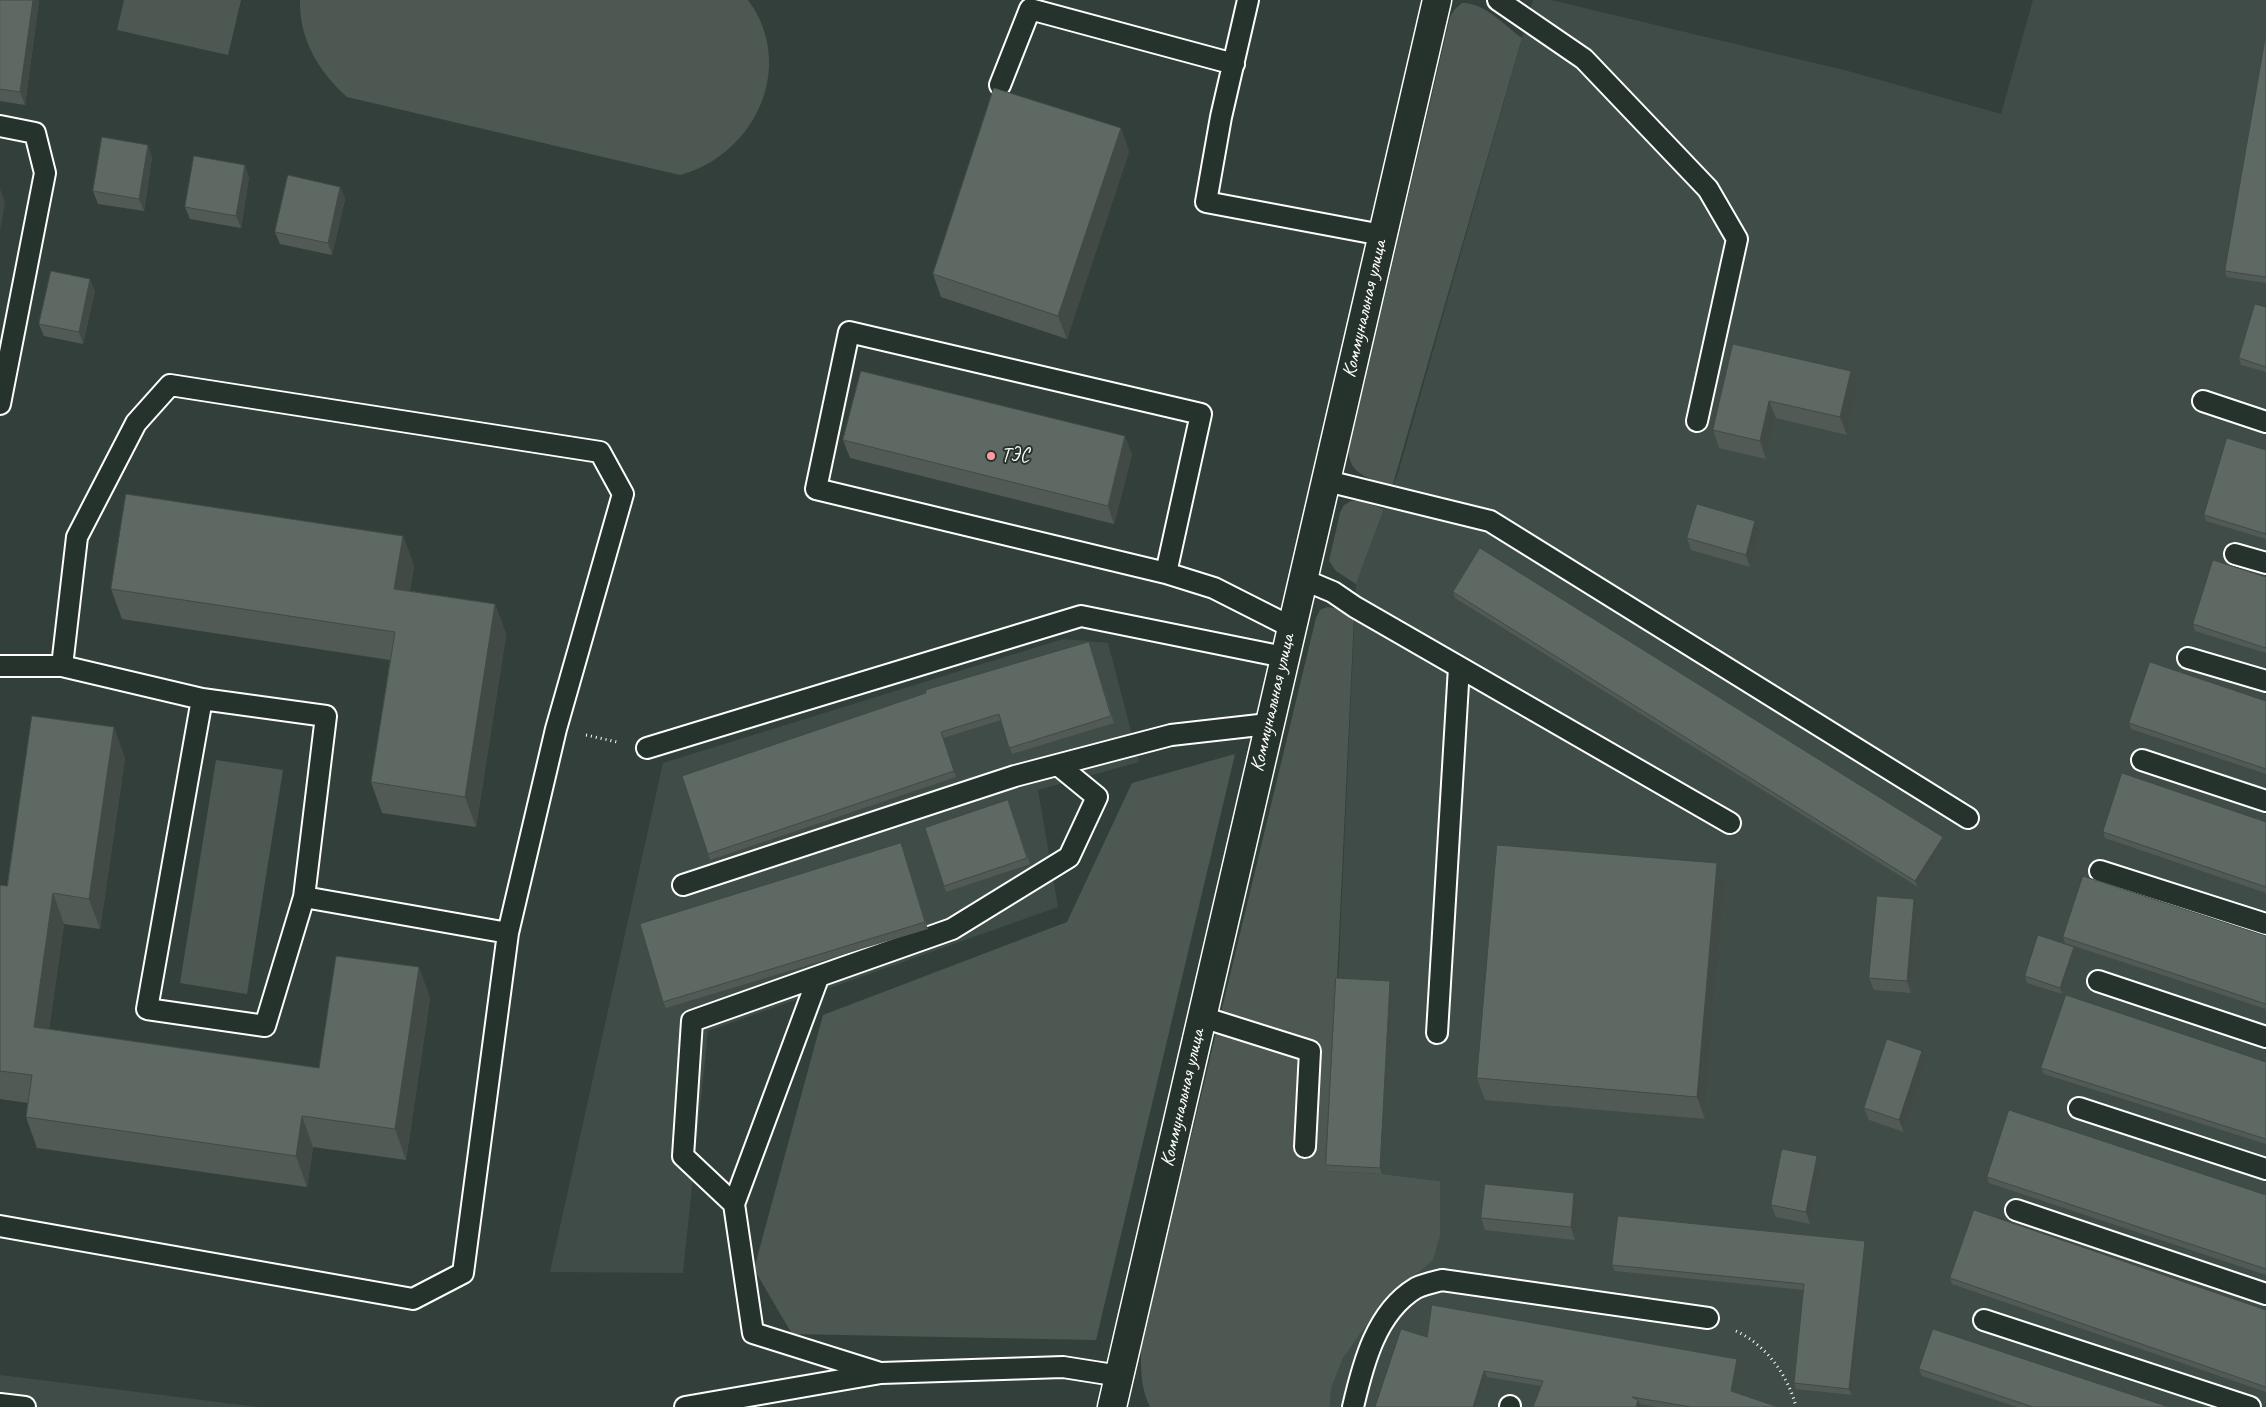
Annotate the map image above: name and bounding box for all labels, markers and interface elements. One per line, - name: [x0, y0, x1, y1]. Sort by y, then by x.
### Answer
- street label: Коммунальная улица: [1338, 238, 1392, 380]
- place label: ТЭС: [1001, 444, 1029, 468]
- marker: ТЭС: [985, 450, 997, 462]
- street label: Коммунальная улица: [1246, 632, 1300, 774]
- street label: Коммунальная улица: [1156, 1027, 1210, 1169]

